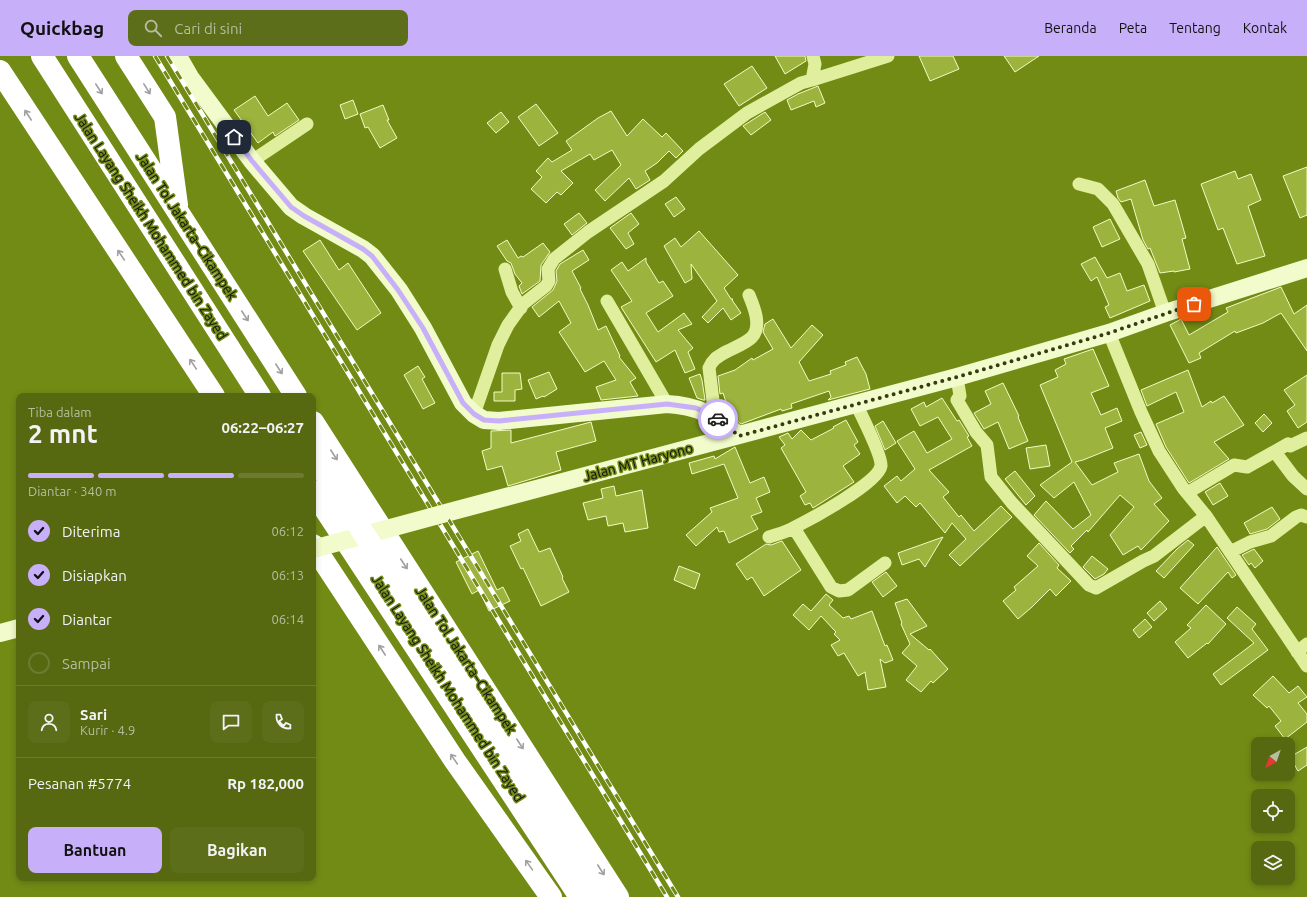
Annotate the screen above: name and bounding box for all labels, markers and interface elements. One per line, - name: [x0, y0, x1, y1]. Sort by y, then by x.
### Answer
- search box: [128, 10, 408, 46]
- text: Quickbag: [20, 17, 104, 39]
- icon: search: [142, 17, 164, 39]
- text: Cari di sini: [174, 20, 242, 37]
- text: Beranda: [1044, 20, 1097, 36]
- text: Peta: [1119, 20, 1147, 36]
- text: Tentang: [1169, 20, 1221, 36]
- text: Kontak: [1243, 20, 1287, 36]
- one-way arrow: [95, 83, 103, 94]
- one-way arrow: [144, 83, 152, 95]
- one-way arrow: [24, 109, 32, 121]
- street label: Jalan Layang Sheikh Mohammed bin Zayed: [71, 109, 231, 343]
- pin: [217, 120, 251, 154]
- icon: home: [223, 126, 245, 148]
- street label: Jalan Tol Jakarta–Cikampek: [133, 149, 241, 303]
- one-way arrow: [117, 250, 125, 261]
- pin: [1177, 287, 1211, 321]
- icon: bag: [1183, 293, 1205, 315]
- one-way arrow: [241, 310, 249, 322]
- one-way arrow: [189, 358, 197, 369]
- one-way arrow: [275, 363, 283, 374]
- courier: [698, 399, 738, 439]
- text: Tiba dalam: [28, 405, 92, 419]
- icon: car: [707, 408, 729, 430]
- text: 2 mnt: [28, 419, 98, 448]
- text: 06:22–06:27: [221, 419, 304, 436]
- street label: Jalan MT Haryono: [581, 440, 695, 484]
- one-way arrow: [330, 449, 338, 460]
- text: Diantar · 340 m: [28, 484, 116, 498]
- icon: check: [28, 520, 50, 542]
- text: Diterima: [62, 523, 120, 540]
- text: 06:12: [271, 524, 304, 538]
- one-way arrow: [401, 558, 409, 570]
- icon: check: [28, 564, 50, 586]
- text: Disiapkan: [62, 567, 127, 584]
- text: 06:13: [271, 568, 304, 582]
- street label: Jalan Layang Sheikh Mohammed bin Zayed: [368, 571, 528, 805]
- street label: Jalan Tol Jakarta–Cikampek: [412, 583, 520, 737]
- icon: check: [28, 608, 50, 630]
- text: Diantar: [62, 611, 112, 628]
- text: 06:14: [271, 612, 304, 626]
- one-way arrow: [378, 645, 386, 656]
- text: Sampai: [62, 655, 111, 672]
- button: person: [28, 701, 70, 743]
- button: chat: [210, 701, 252, 743]
- button: phone: [262, 701, 304, 743]
- text: Sari: [80, 706, 107, 723]
- text: Kurir · 4.9: [80, 723, 135, 737]
- north arrow: [1251, 737, 1295, 781]
- map controls: [1251, 737, 1295, 885]
- one-way arrow: [516, 738, 524, 749]
- one-way arrow: [450, 753, 458, 764]
- text: Pesanan #5774: [28, 775, 131, 792]
- text: Rp 182,000: [227, 775, 304, 792]
- button: locate: [1251, 789, 1295, 833]
- button: Bantuan: [28, 827, 162, 873]
- button: Bagikan: [170, 827, 304, 873]
- button: layers: [1251, 841, 1295, 885]
- one-way arrow: [525, 860, 533, 871]
- one-way arrow: [597, 864, 605, 875]

